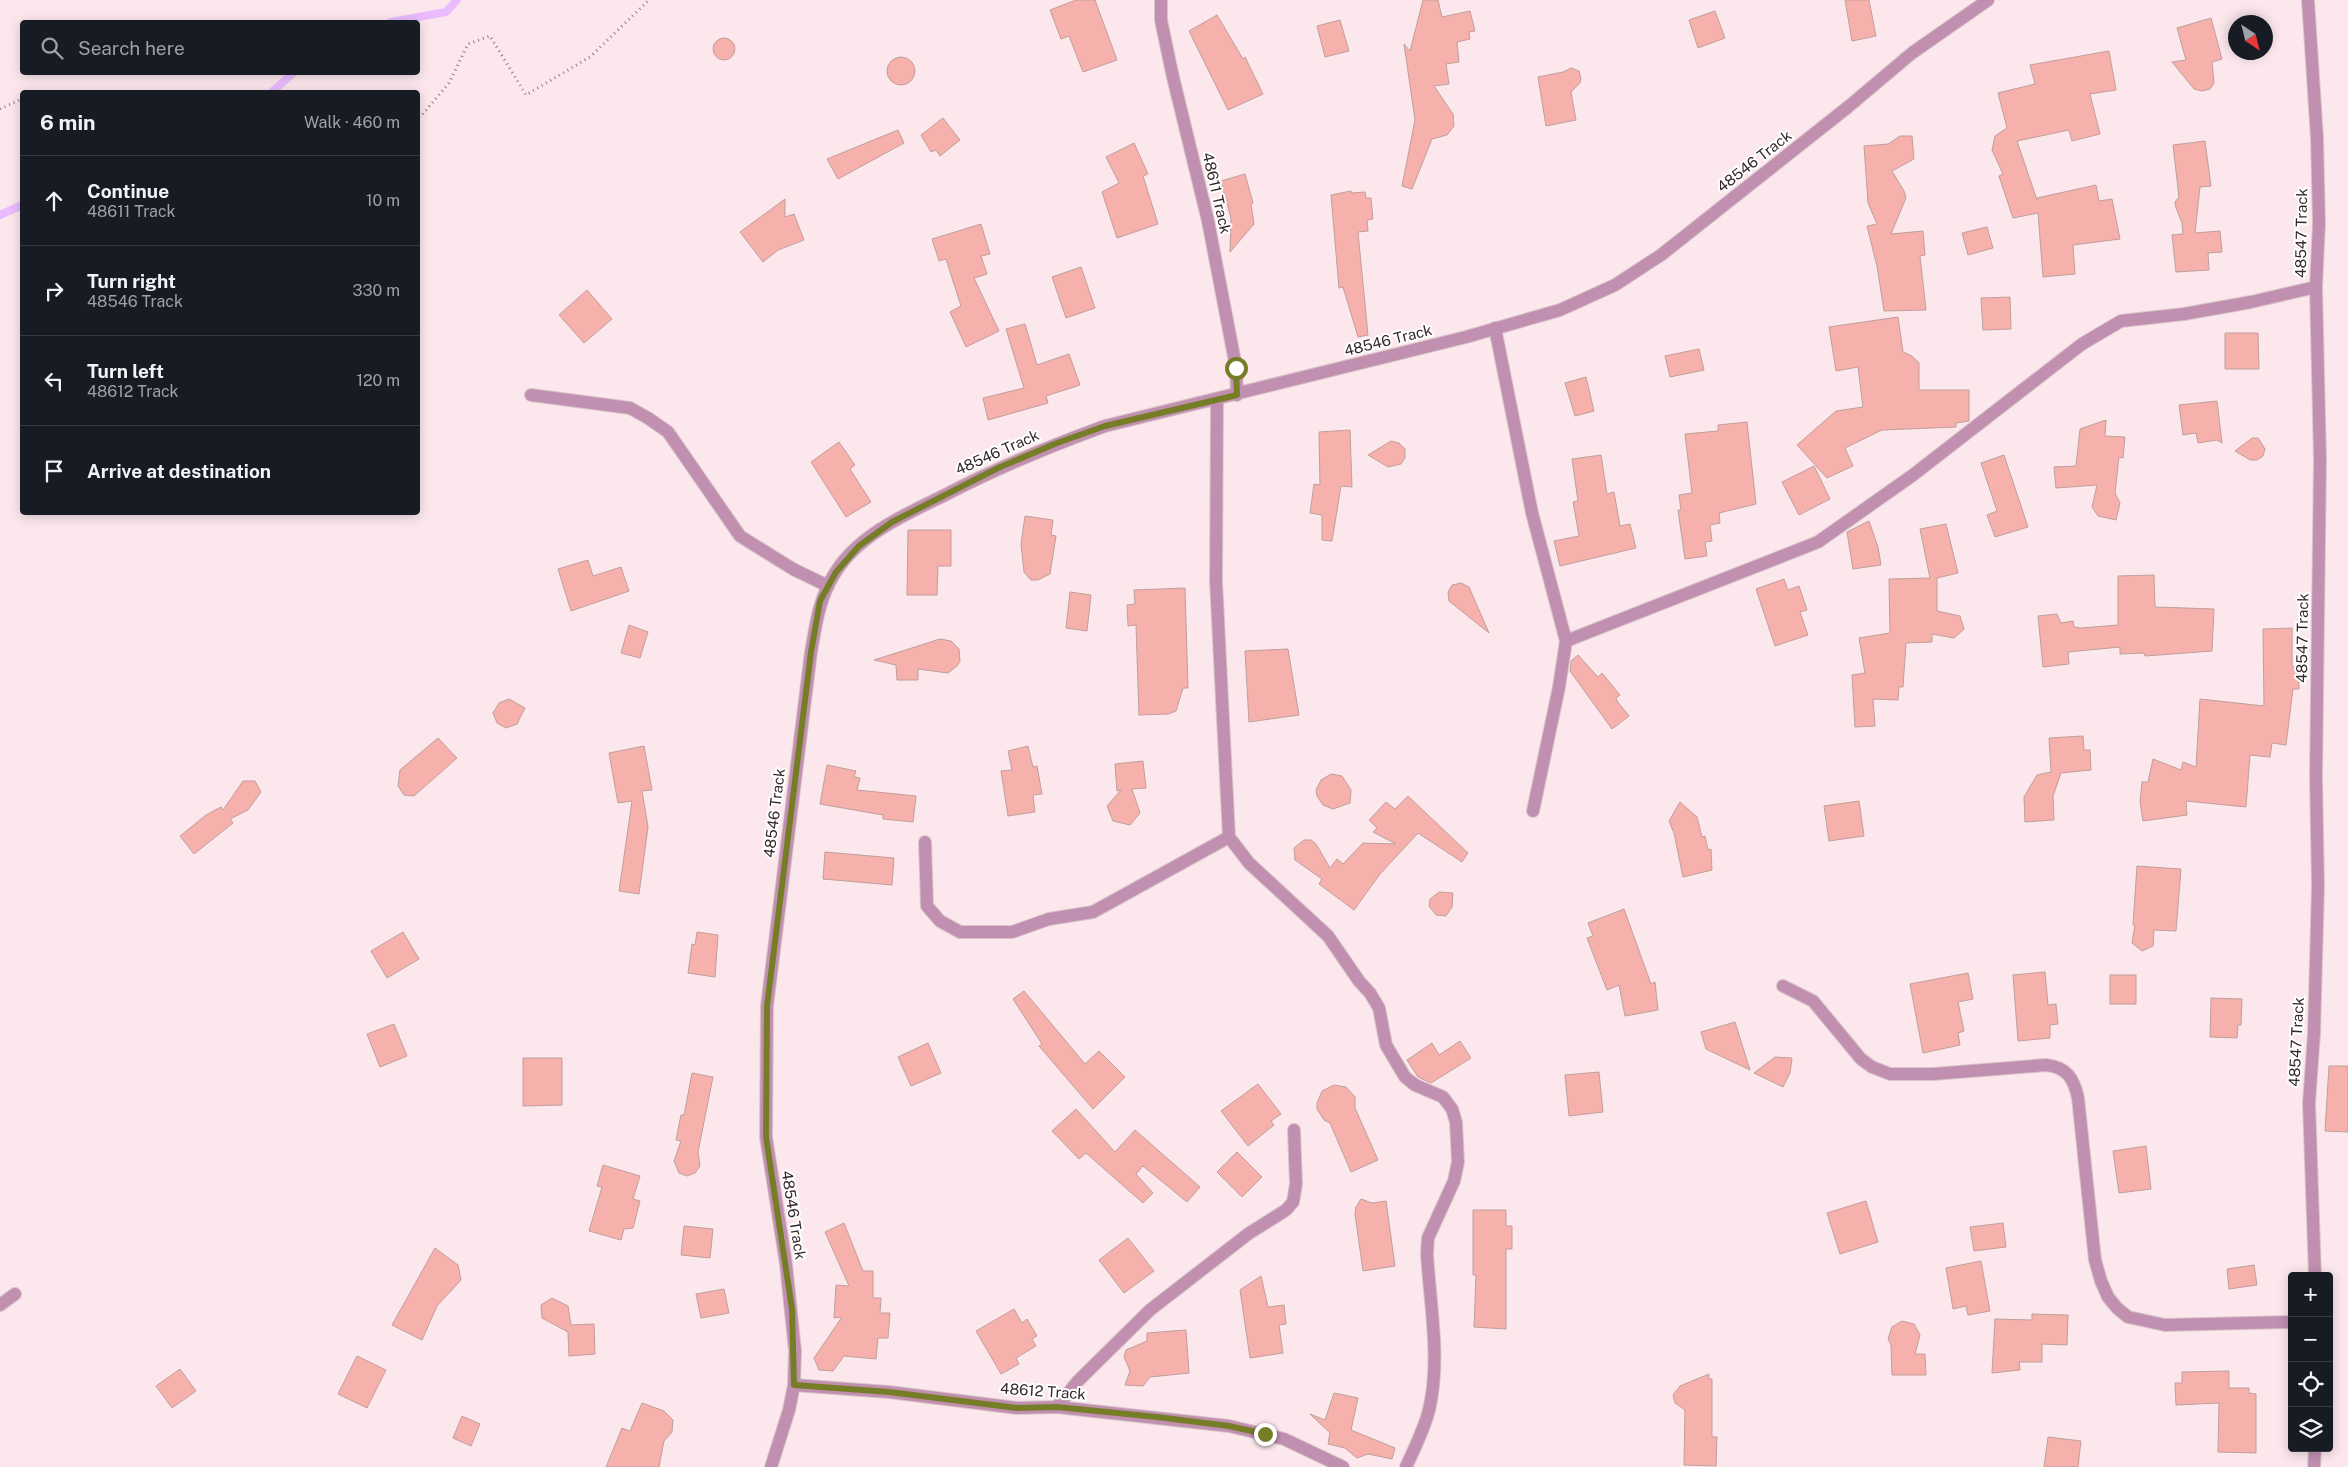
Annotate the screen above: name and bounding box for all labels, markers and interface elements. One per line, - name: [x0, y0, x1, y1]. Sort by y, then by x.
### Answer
- north arrow: [2228, 15, 2273, 60]
- search box: [20, 20, 420, 75]
- icon: search: [38, 34, 66, 62]
- text: Search here: [78, 37, 185, 59]
- text: 6 min: [40, 110, 96, 135]
- text: Walk · 460 m: [304, 113, 400, 132]
- street label: 48546 Track: [1713, 127, 1795, 195]
- street label: 48611 Track: [1199, 151, 1235, 235]
- text: Continue: [87, 180, 169, 202]
- icon: ahead: [40, 187, 68, 215]
- street label: 48547 Track: [2292, 188, 2310, 278]
- text: 10 m: [366, 191, 400, 210]
- text: 48611 Track: [87, 202, 176, 221]
- text: Turn right: [87, 270, 176, 292]
- icon: right: [40, 277, 68, 305]
- text: 330 m: [353, 281, 400, 300]
- text: 48546 Track: [87, 292, 183, 311]
- street label: 48546 Track: [1342, 321, 1434, 359]
- route start: [1225, 357, 1248, 380]
- text: Turn left: [87, 360, 164, 382]
- icon: left: [40, 367, 68, 395]
- text: 120 m: [356, 371, 400, 390]
- text: 48612 Track: [87, 382, 179, 401]
- street label: 48546 Track: [952, 426, 1042, 478]
- icon: arrive: [40, 457, 68, 485]
- text: Arrive at destination: [87, 460, 271, 482]
- street label: 48547 Track: [2293, 593, 2311, 683]
- street label: 48546 Track: [760, 767, 788, 859]
- street label: 48547 Track: [2285, 997, 2307, 1087]
- street label: 48546 Track: [779, 1169, 809, 1261]
- map controls: [2288, 1272, 2333, 1452]
- button: +: [2288, 1272, 2333, 1317]
- button: −: [2288, 1317, 2333, 1362]
- button: locate: [2288, 1362, 2333, 1407]
- street label: 48612 Track: [1000, 1380, 1086, 1402]
- button: layers: [2288, 1407, 2333, 1452]
- route end: [1254, 1423, 1277, 1446]

